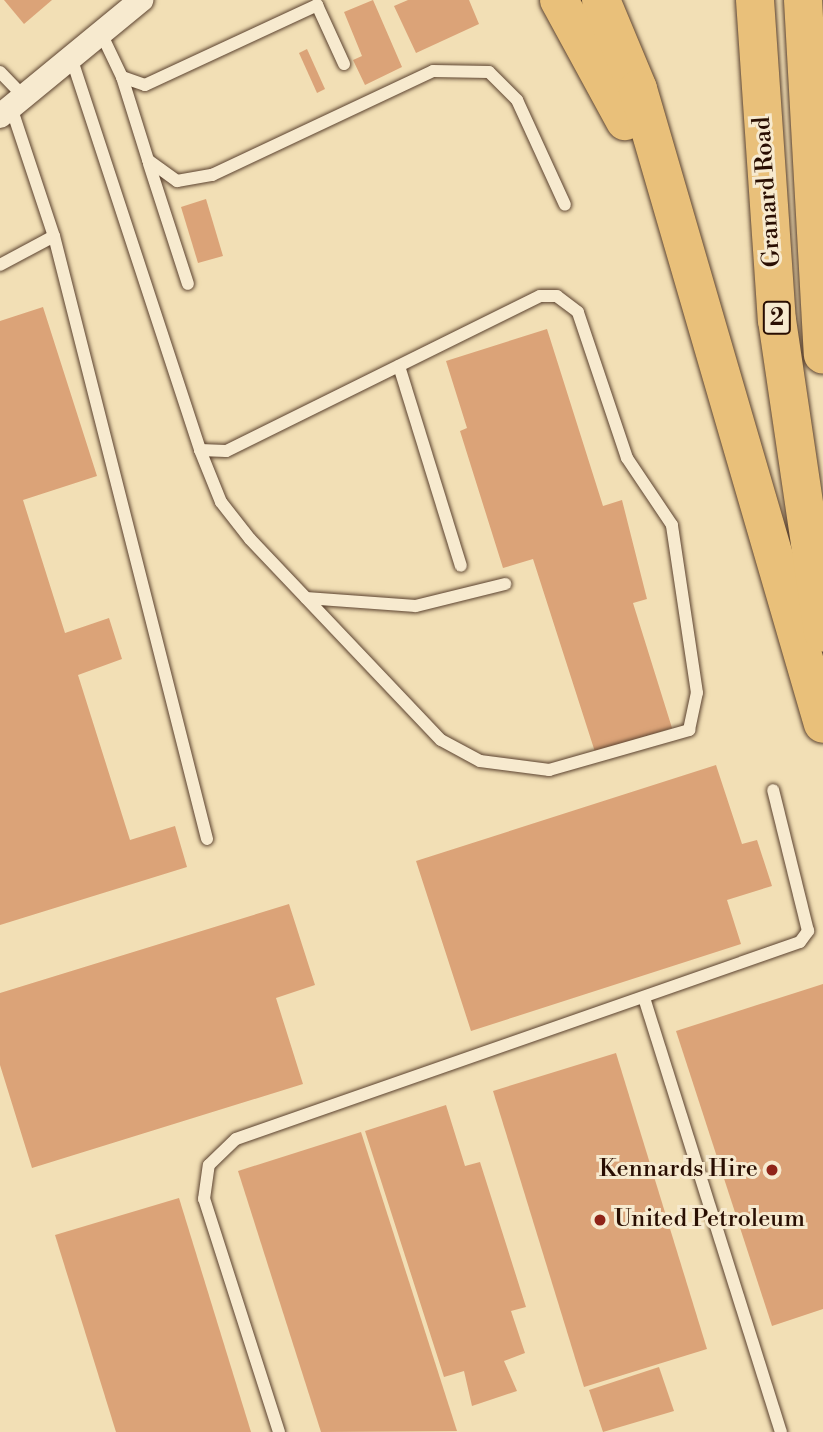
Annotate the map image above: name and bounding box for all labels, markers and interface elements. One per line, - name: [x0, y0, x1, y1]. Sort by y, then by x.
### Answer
- street label: Granard Road: [748, 116, 788, 268]
- road number: 2: [761, 298, 793, 338]
- place label: Kennards Hire: [599, 1156, 758, 1184]
- marker: Kennards Hire: [764, 1162, 780, 1178]
- place label: United Petroleum: [614, 1206, 805, 1234]
- marker: United Petroleum: [592, 1212, 608, 1228]

